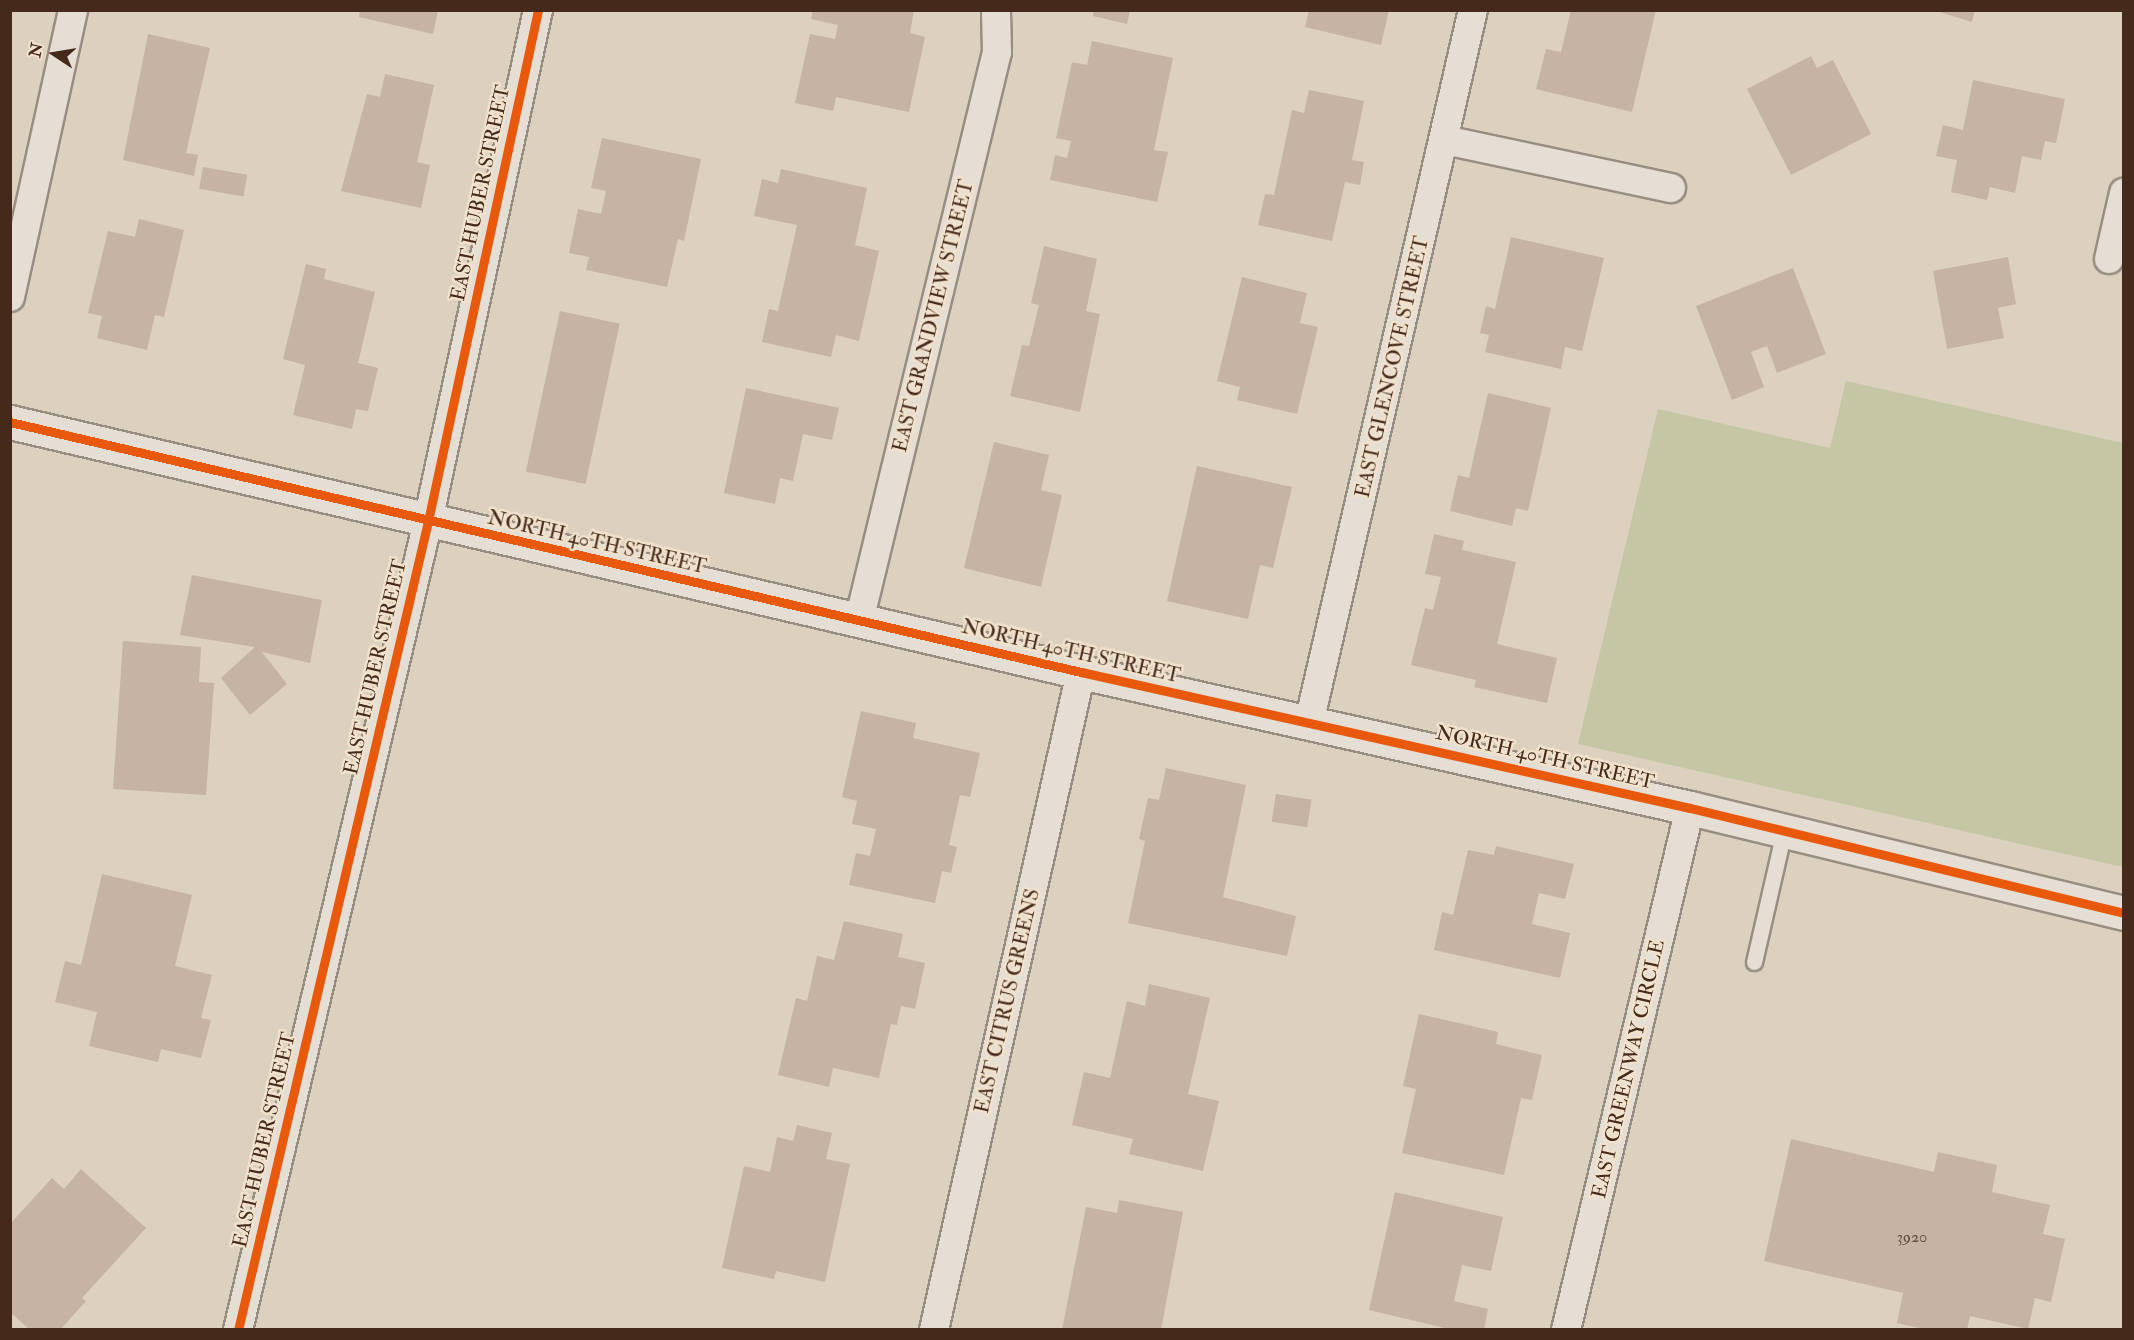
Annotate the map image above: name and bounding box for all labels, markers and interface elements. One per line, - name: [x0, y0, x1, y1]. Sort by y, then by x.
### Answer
- north arrow: [24, 24, 84, 84]
- text: N: [25, 41, 48, 59]
- street label: EAST HUBER STREET: [445, 83, 515, 303]
- street label: EAST GRANDVIEW STREET: [888, 177, 978, 455]
- street label: EAST GLENCOVE STREET: [1350, 234, 1434, 500]
- street label: NORTH 40TH STREET: [485, 505, 709, 579]
- street label: EAST HUBER STREET: [339, 557, 411, 777]
- street label: NORTH 40TH STREET: [959, 614, 1183, 688]
- street label: NORTH 40TH STREET: [1433, 720, 1657, 794]
- street label: EAST CITRUS GREENS: [969, 886, 1045, 1116]
- street label: EAST GREENWAY CIRCLE: [1587, 937, 1669, 1201]
- street label: EAST HUBER STREET: [228, 1030, 300, 1250]
- house number: 3920: [1897, 1227, 1927, 1247]

